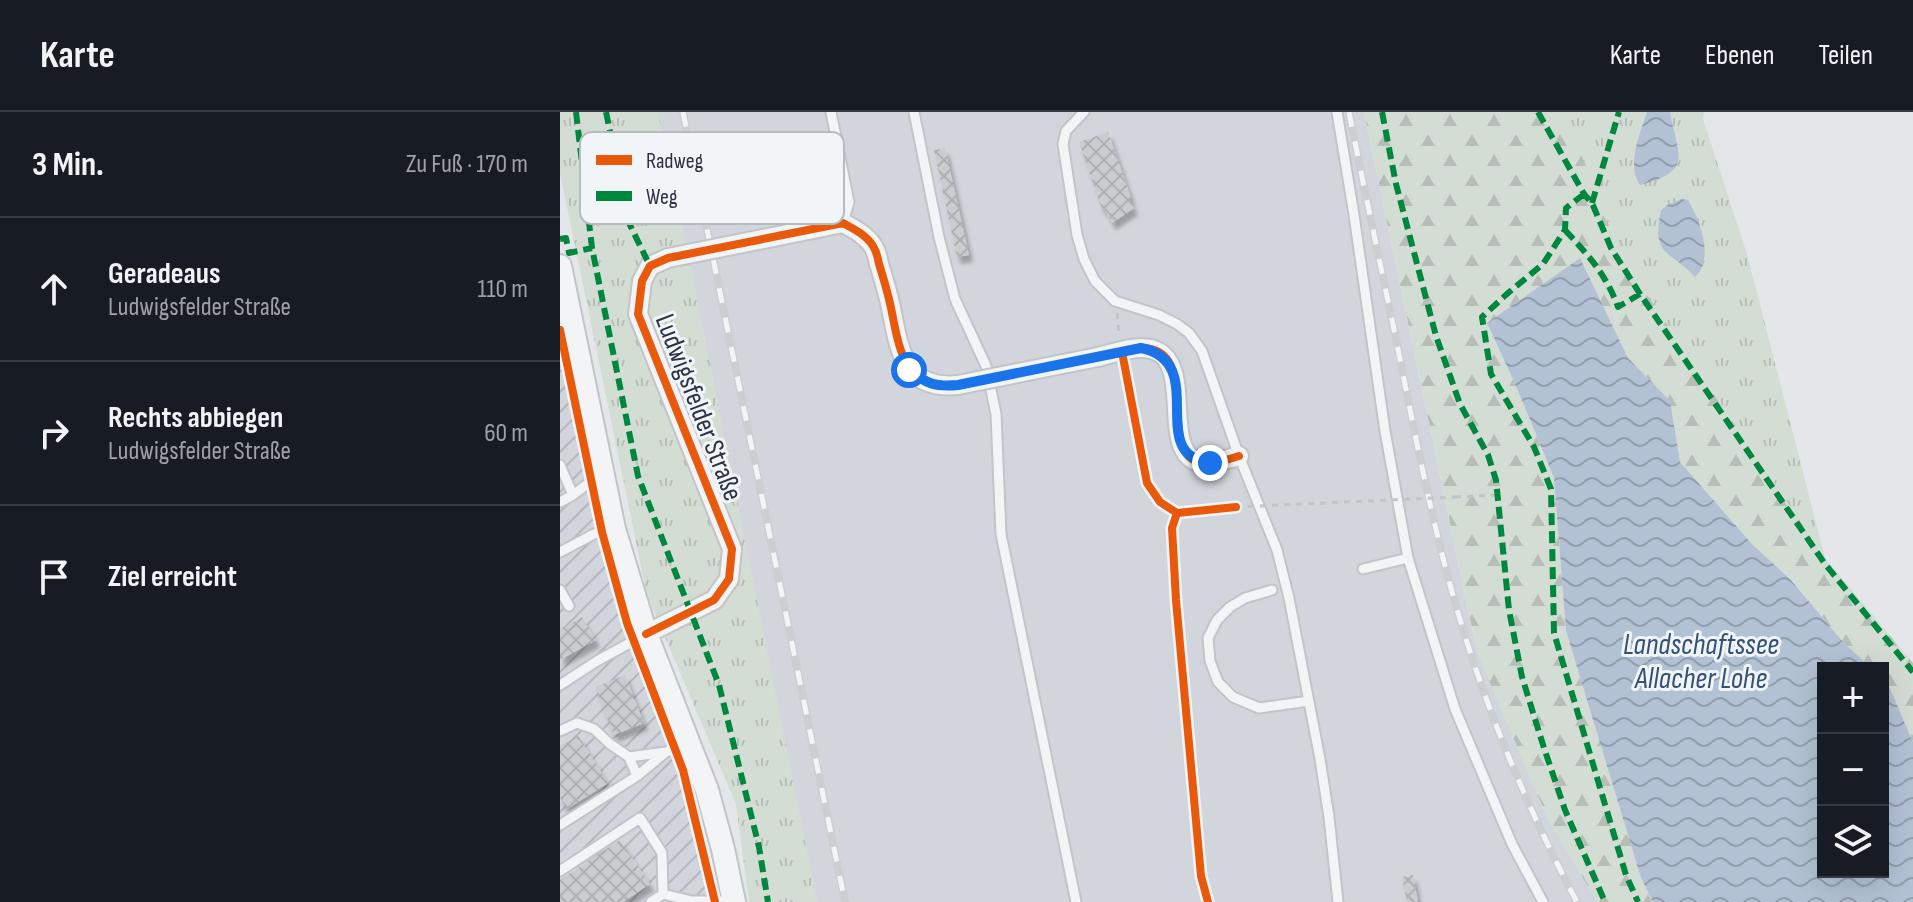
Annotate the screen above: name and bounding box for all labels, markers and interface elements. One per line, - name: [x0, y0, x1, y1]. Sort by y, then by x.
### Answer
- text: Karte: [40, 33, 115, 78]
- text: Karte: [1610, 39, 1661, 72]
- text: Ebenen: [1705, 39, 1775, 72]
- text: Teilen: [1819, 39, 1873, 72]
- legend: [580, 132, 844, 224]
- text: 3 Min.: [32, 144, 104, 185]
- text: Radweg: [646, 148, 704, 175]
- text: Zu Fuß · 170 m: [406, 149, 528, 180]
- text: Weg: [646, 184, 678, 211]
- text: Geradeaus: [108, 256, 221, 292]
- icon: ahead: [32, 267, 76, 311]
- text: 110 m: [477, 274, 528, 305]
- text: Ludwigsfelder Straße: [108, 292, 291, 323]
- street label: Ludwigsfelder Straße: [648, 310, 749, 505]
- route start: [891, 352, 927, 388]
- text: Rechts abbiegen: [108, 400, 283, 436]
- icon: right: [32, 411, 76, 455]
- text: 60 m: [484, 418, 528, 449]
- text: Ludwigsfelder Straße: [108, 436, 291, 467]
- route end: [1192, 445, 1228, 481]
- icon: arrive: [32, 555, 76, 599]
- text: Ziel erreicht: [108, 559, 237, 595]
- water label: Landschaftssee Allacher Lohe: [1623, 627, 1779, 697]
- map controls: [1817, 662, 1889, 878]
- button: +: [1817, 662, 1889, 734]
- button: −: [1817, 734, 1889, 806]
- button: layers: [1817, 806, 1889, 878]

